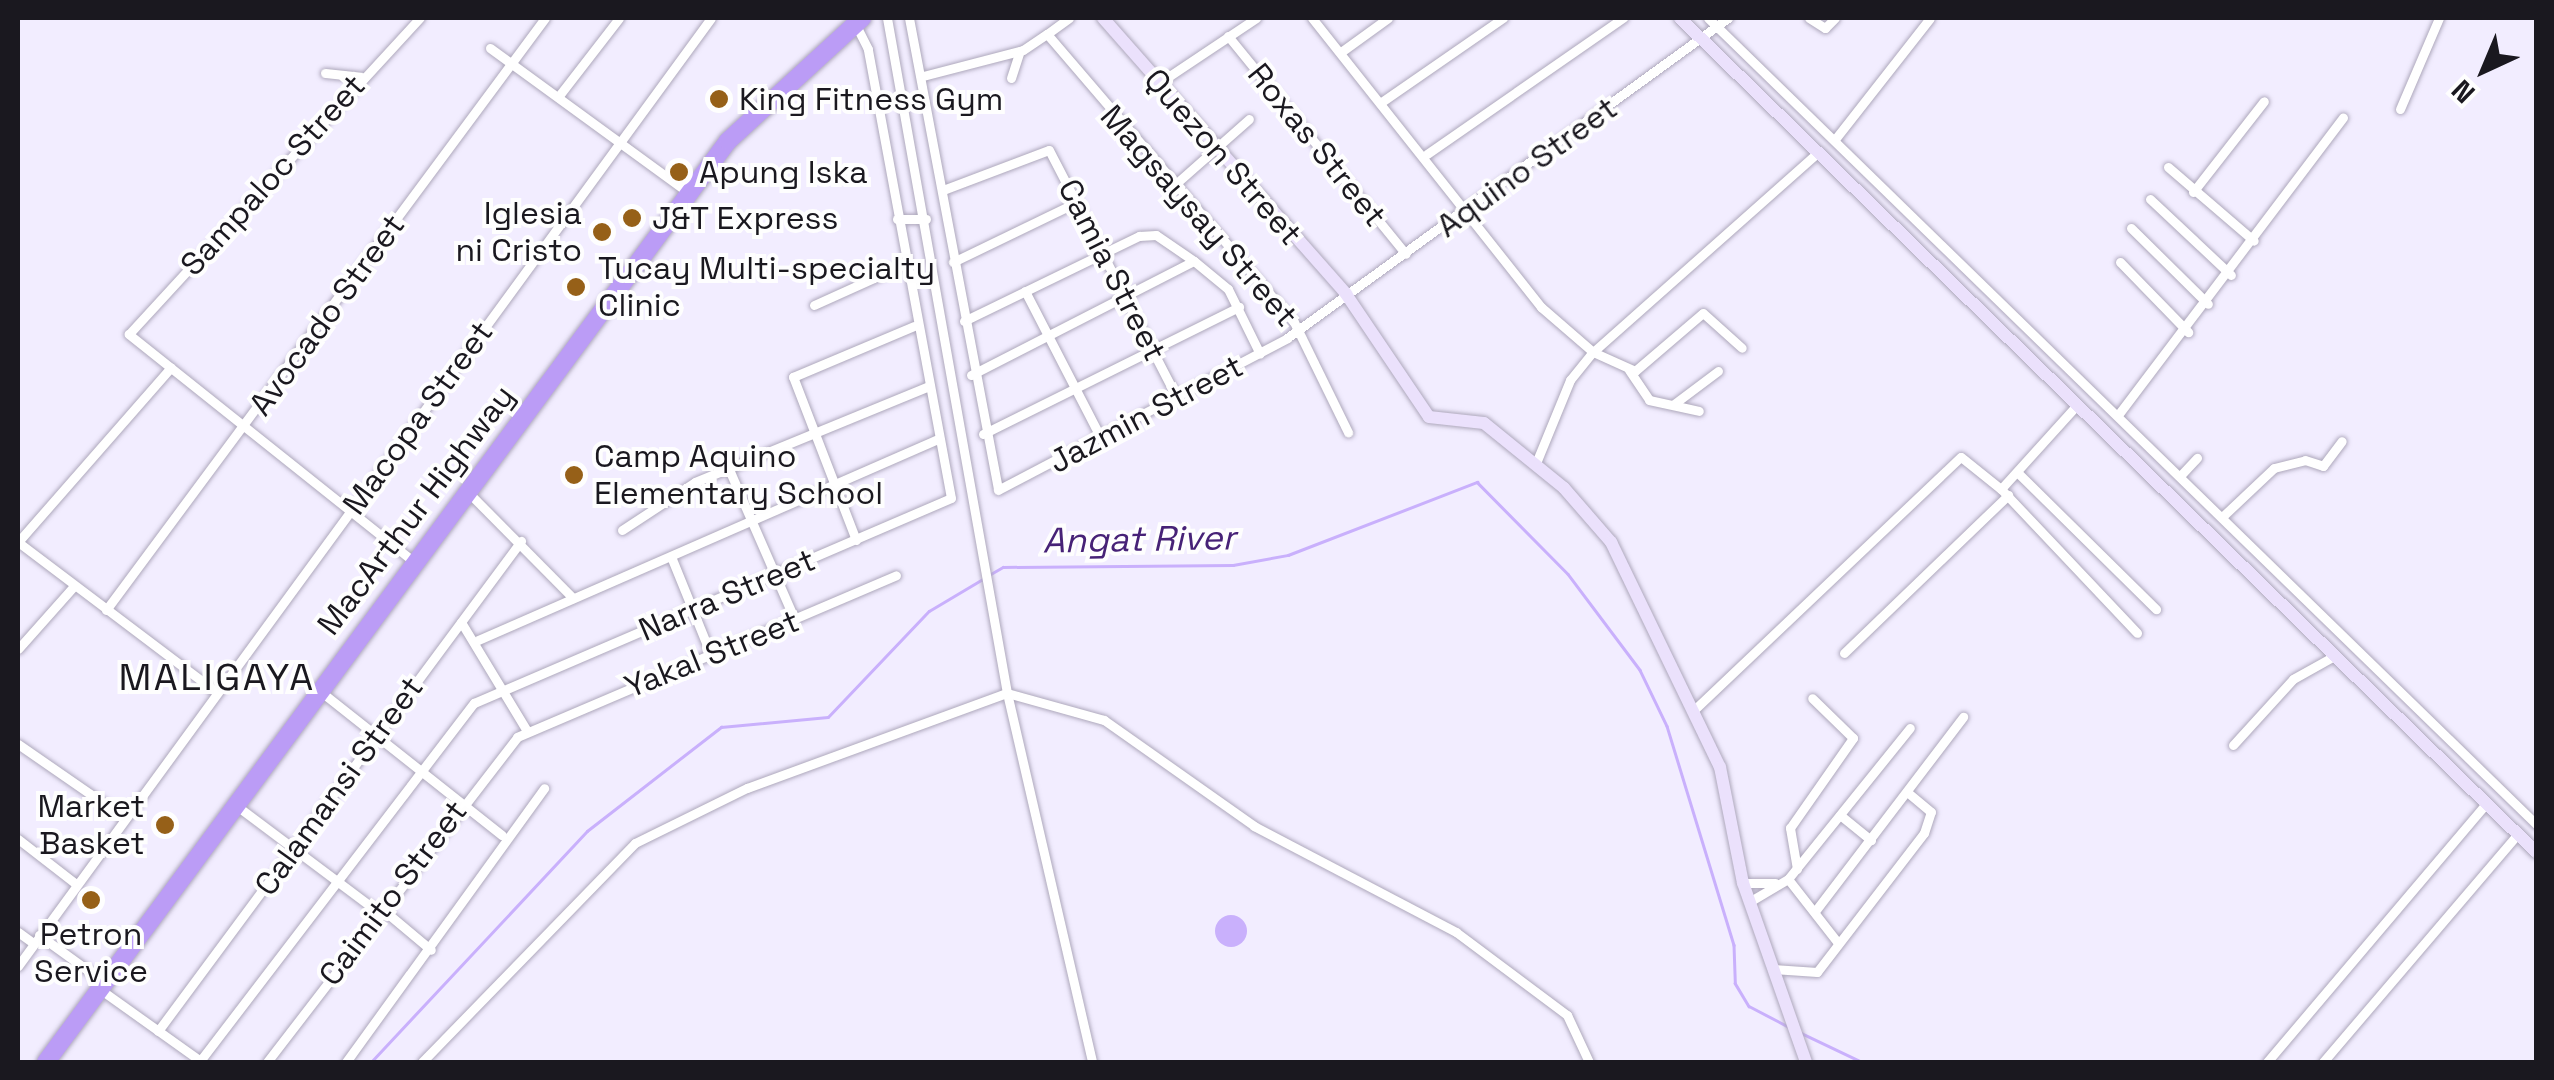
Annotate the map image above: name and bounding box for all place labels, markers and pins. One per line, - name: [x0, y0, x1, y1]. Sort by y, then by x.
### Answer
- place label: King Fitness Gym: [739, 80, 1003, 118]
- marker: King Fitness Gym: [708, 88, 730, 110]
- place label: Apung Iska: [699, 153, 868, 191]
- marker: Apung Iska: [668, 161, 690, 183]
- place label: Iglesia ni Cristo: [455, 195, 582, 270]
- place label: J&T Express: [652, 199, 839, 237]
- marker: J&T Express: [621, 207, 643, 229]
- marker: Iglesia ni Cristo: [591, 221, 613, 243]
- place label: Tucay Multi-specialty Clinic: [598, 250, 935, 325]
- marker: Tucay Multi-specialty Clinic: [563, 274, 589, 300]
- place label: Camp Aquino Elementary School: [594, 438, 883, 513]
- marker: Camp Aquino Elementary School: [563, 464, 585, 486]
- place label: Market Basket: [37, 788, 145, 863]
- marker: Market Basket: [154, 814, 176, 836]
- marker: Petron Service: [80, 889, 102, 911]
- place label: Petron Service: [34, 916, 148, 991]

